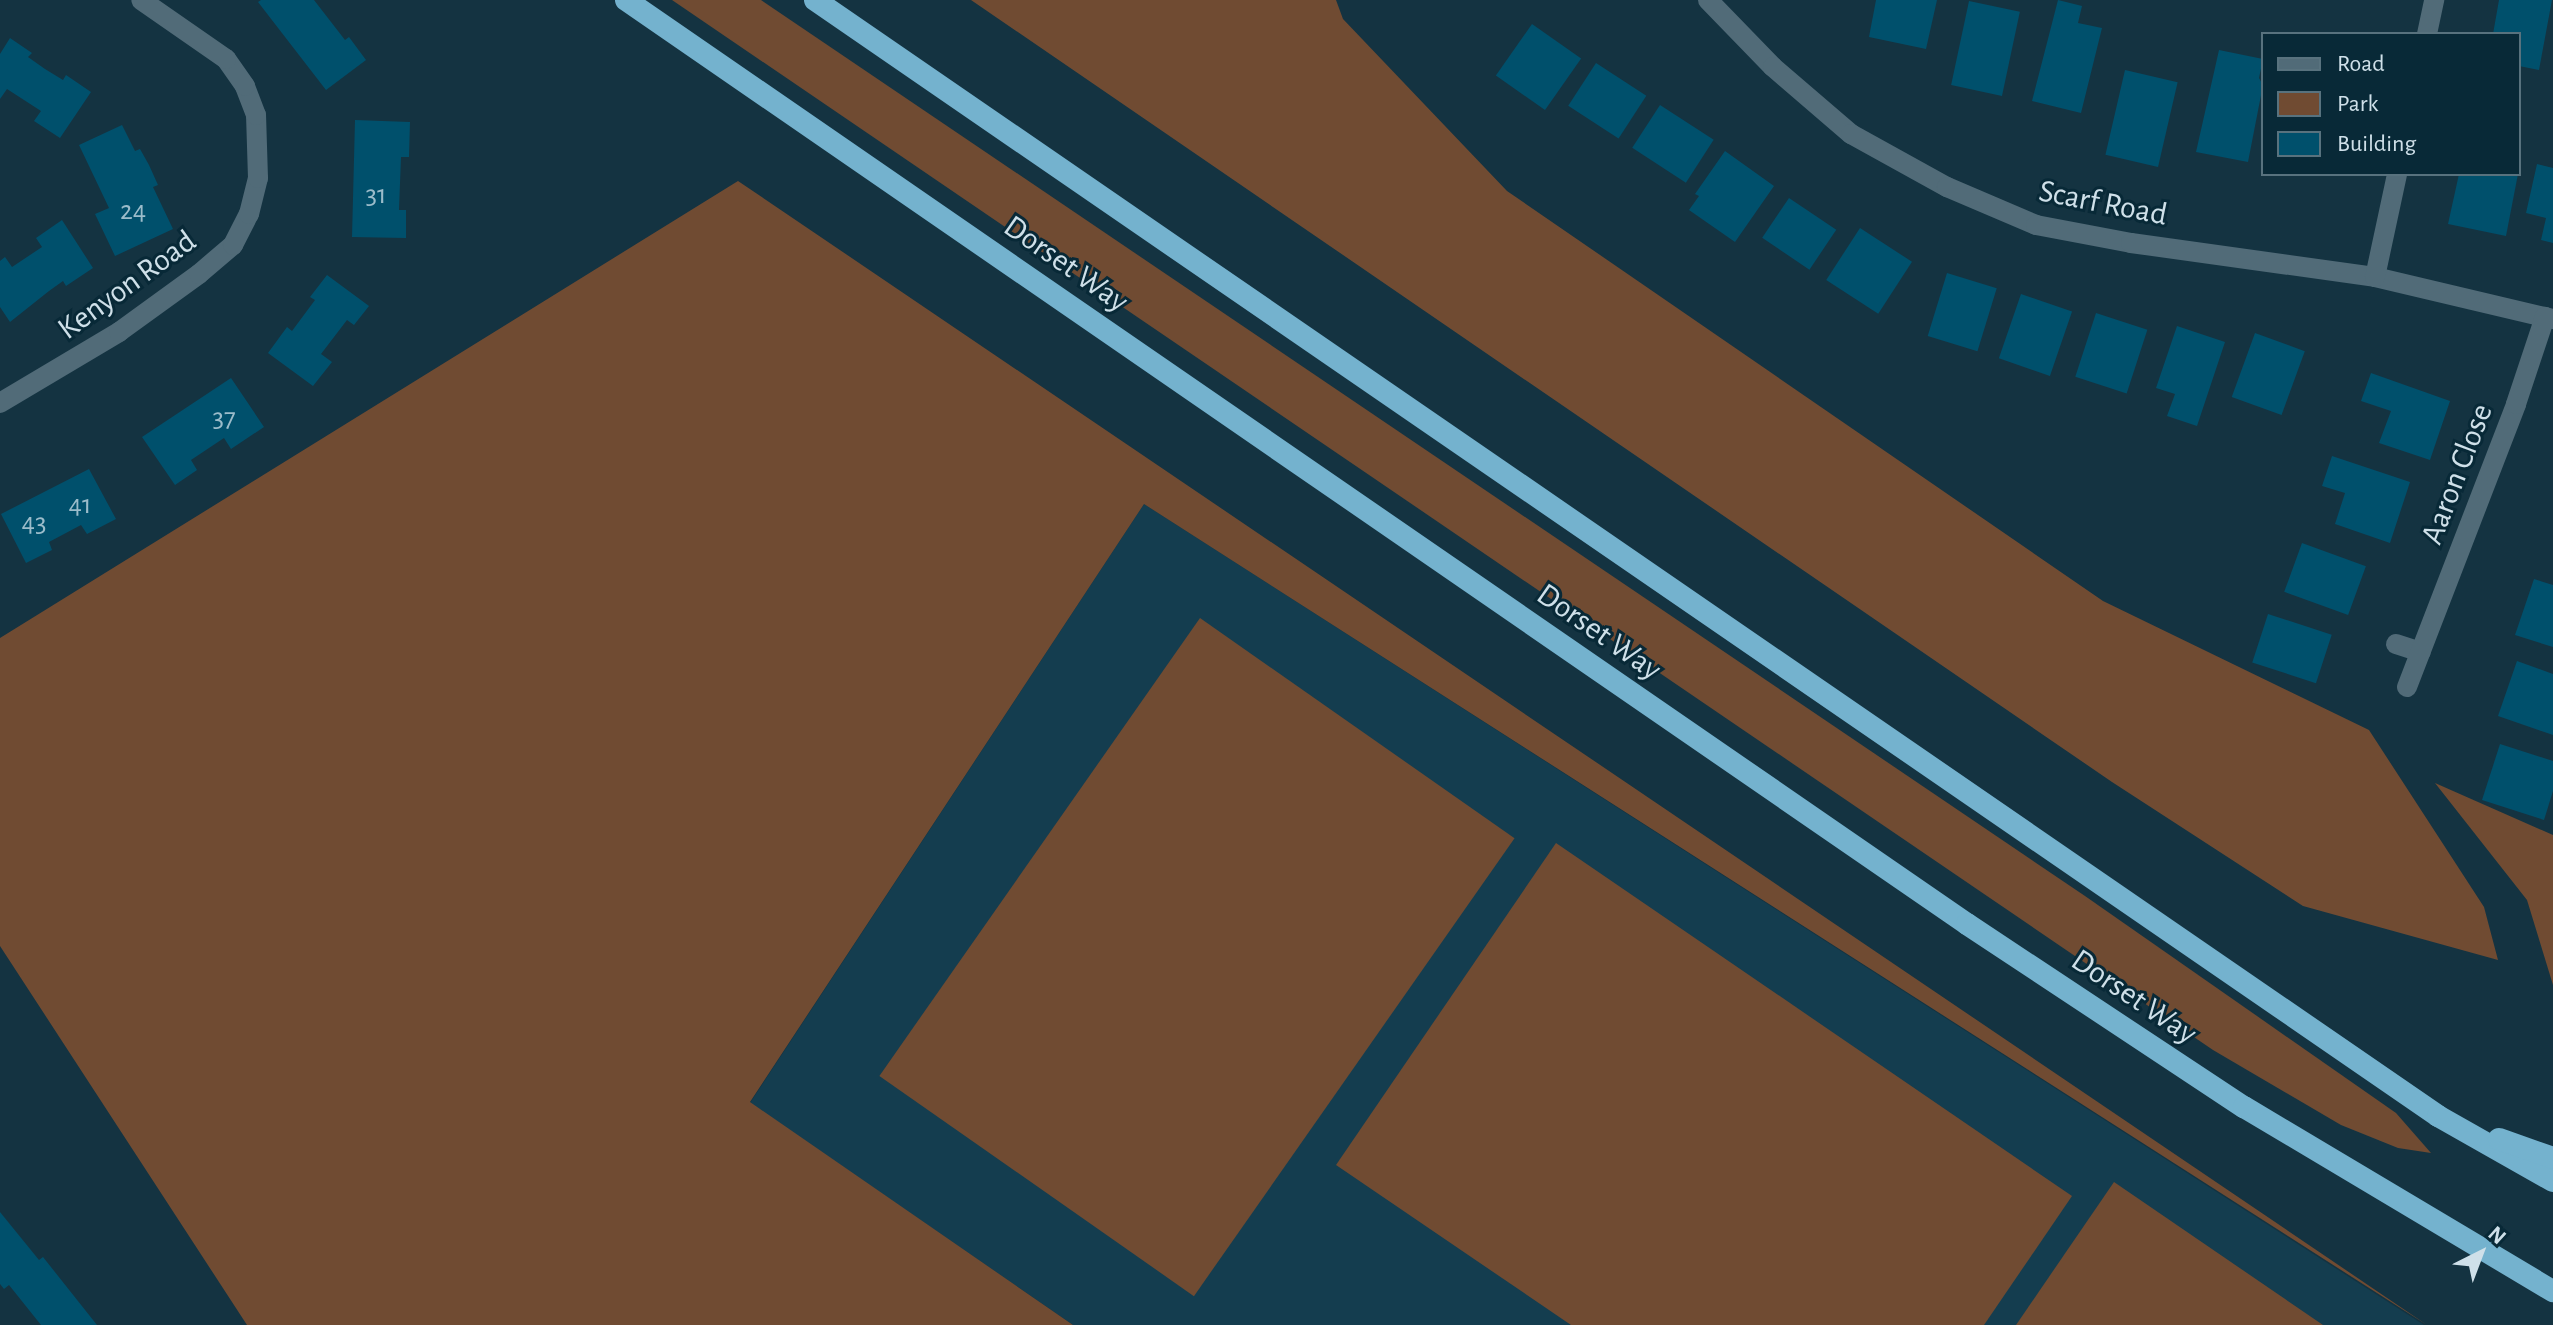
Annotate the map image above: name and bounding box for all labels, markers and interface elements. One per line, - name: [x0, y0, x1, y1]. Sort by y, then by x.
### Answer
- legend: [2261, 32, 2521, 176]
- text: Road: [2337, 52, 2385, 76]
- text: Park: [2337, 92, 2378, 116]
- text: Building: [2337, 132, 2416, 156]
- street label: Scarf Road: [2036, 172, 2170, 234]
- house number: 31: [365, 178, 387, 212]
- house number: 24: [120, 194, 146, 228]
- street label: Dorset Way: [996, 207, 1136, 321]
- street label: Kenyon Road: [50, 222, 204, 348]
- street label: Aaron Close: [2413, 398, 2501, 550]
- house number: 37: [212, 401, 236, 435]
- house number: 41: [68, 488, 92, 522]
- house number: 43: [21, 506, 47, 540]
- street label: Dorset Way: [1529, 575, 1669, 689]
- street label: Dorset Way: [2064, 941, 2204, 1053]
- north arrow: [2441, 1213, 2521, 1293]
- text: N: [2484, 1222, 2510, 1248]

